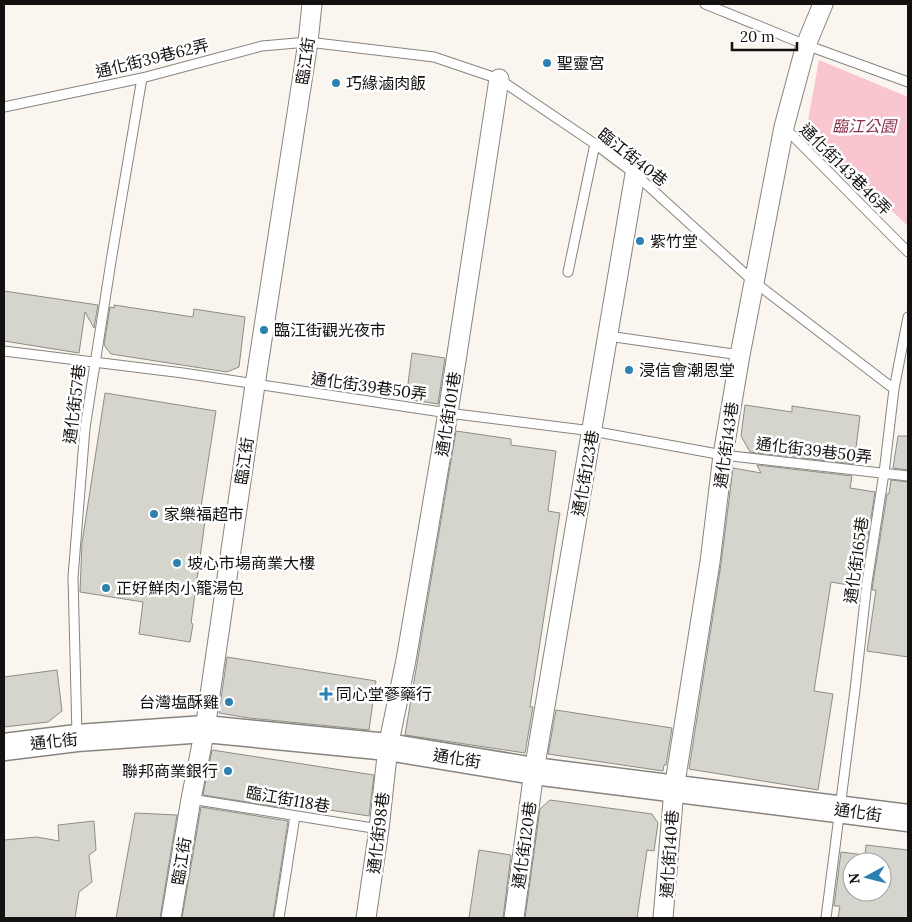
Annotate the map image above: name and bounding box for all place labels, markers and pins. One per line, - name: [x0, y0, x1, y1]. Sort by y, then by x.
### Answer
- place label: 聖靈宮: [557, 53, 605, 73]
- marker: 聖靈宮: [541, 57, 553, 69]
- place label: 巧緣滷肉飯: [346, 73, 426, 93]
- marker: 巧緣滷肉飯: [330, 77, 342, 89]
- place label: 紫竹堂: [650, 231, 698, 251]
- marker: 紫竹堂: [634, 235, 646, 247]
- place label: 臨江街觀光夜市: [274, 320, 386, 340]
- marker: 臨江街觀光夜市: [258, 324, 270, 336]
- place label: 浸信會潮恩堂: [639, 360, 735, 380]
- marker: 浸信會潮恩堂: [623, 364, 635, 376]
- place label: 家樂福超市: [164, 504, 244, 524]
- marker: 家樂福超市: [148, 508, 160, 520]
- place label: 坡心市場商業大樓: [187, 553, 315, 573]
- marker: 坡心市場商業大樓: [171, 557, 183, 569]
- place label: 正好鮮肉小籠湯包: [116, 578, 244, 598]
- marker: 正好鮮肉小籠湯包: [100, 582, 112, 594]
- place label: 同心堂蔘藥行: [336, 684, 432, 704]
- marker: 同心堂蔘藥行: [320, 688, 332, 700]
- place label: 台灣塩酥雞: [139, 692, 219, 712]
- marker: 台灣塩酥雞: [223, 696, 235, 708]
- place label: 聯邦商業銀行: [122, 761, 218, 781]
- marker: 聯邦商業銀行: [222, 765, 234, 777]

